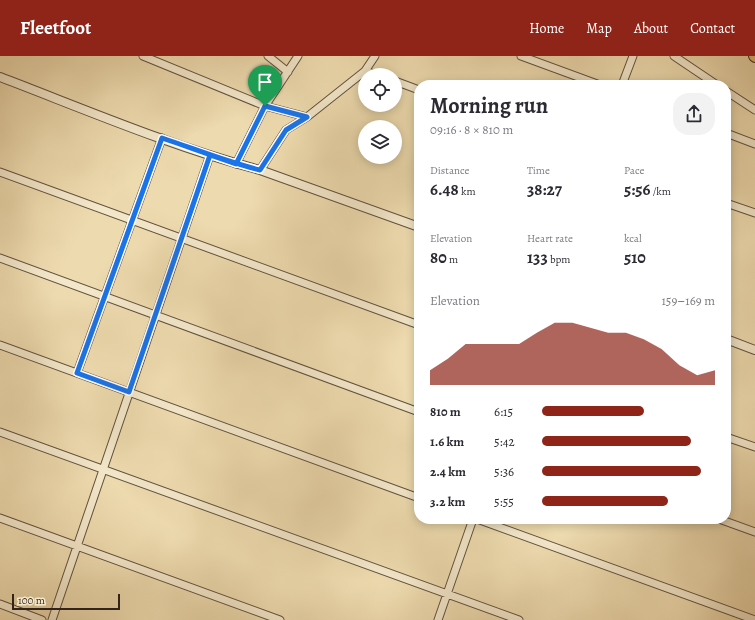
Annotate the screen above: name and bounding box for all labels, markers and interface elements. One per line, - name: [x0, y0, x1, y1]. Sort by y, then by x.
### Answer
- text: Fleetfoot: [20, 15, 91, 41]
- text: Home: [529, 19, 564, 38]
- text: Map: [586, 19, 612, 38]
- text: About: [634, 19, 668, 38]
- text: Contact: [690, 19, 735, 38]
- pin: [248, 65, 282, 106]
- map controls: [358, 68, 402, 164]
- button: locate: [358, 68, 402, 112]
- icon: arrive: [254, 71, 276, 93]
- text: Morning run: [430, 91, 548, 121]
- button: share: [673, 93, 715, 135]
- button: layers: [358, 120, 402, 164]
- text: 09:16 · 8 × 810 m: [430, 121, 513, 138]
- text: Distance: [430, 163, 469, 178]
- text: Time: [527, 163, 550, 178]
- text: Pace: [624, 163, 644, 178]
- text: 6.48: [430, 178, 459, 201]
- text: 38:27: [527, 178, 562, 201]
- text: 5:56: [624, 178, 651, 201]
- text: km: [459, 184, 476, 199]
- text: /km: [651, 184, 671, 199]
- text: Elevation: [430, 231, 472, 246]
- text: Heart rate: [527, 231, 573, 246]
- text: kcal: [624, 231, 642, 246]
- text: 80: [430, 246, 447, 269]
- text: 133: [527, 246, 548, 269]
- text: 510: [624, 246, 646, 269]
- text: m: [447, 252, 458, 267]
- text: bpm: [548, 252, 570, 267]
- text: Elevation: [430, 292, 480, 309]
- text: 159–169 m: [661, 292, 715, 309]
- text: 810 m: [430, 403, 461, 420]
- text: 6:15: [494, 403, 513, 420]
- text: 1.6 km: [430, 433, 464, 450]
- text: 5:42: [494, 433, 515, 450]
- text: 2.4 km: [430, 463, 466, 480]
- text: 5:36: [494, 463, 514, 480]
- text: 3.2 km: [430, 493, 465, 510]
- text: 5:55: [494, 493, 514, 510]
- scale bar: [12, 592, 120, 611]
- text: 100 m: [18, 593, 45, 608]

